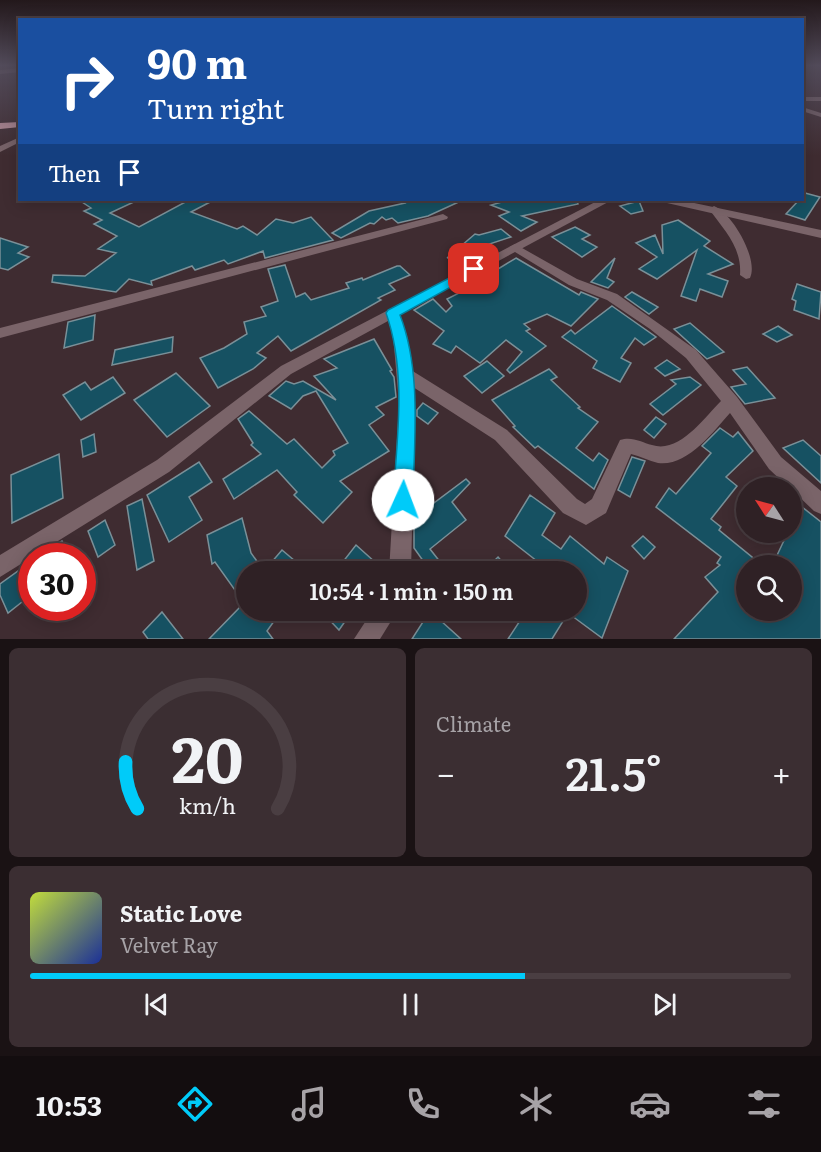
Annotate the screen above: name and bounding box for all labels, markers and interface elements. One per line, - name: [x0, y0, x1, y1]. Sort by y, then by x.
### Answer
- text: 90 m: [147, 30, 247, 92]
- icon: right: [48, 42, 126, 120]
- text: Turn right: [147, 87, 284, 127]
- text: Then: [48, 156, 101, 189]
- icon: arrive: [113, 156, 146, 189]
- pin: [448, 243, 499, 294]
- icon: arrive: [457, 252, 490, 285]
- position arrow: [371, 468, 435, 532]
- north arrow: [736, 477, 802, 543]
- map controls: [736, 477, 802, 621]
- speed limit sign: 30: [18, 543, 96, 621]
- button: search: [736, 555, 802, 621]
- text: 10:54 · 1 min · 150 m: [310, 574, 513, 607]
- text: Climate: [436, 708, 511, 738]
- text: 20: [172, 710, 243, 802]
- text: 21.5°: [565, 738, 662, 805]
- text: −: [436, 747, 455, 796]
- text: +: [772, 747, 791, 796]
- text: km/h: [179, 790, 236, 822]
- text: Static Love: [120, 896, 242, 929]
- text: Velvet Ray: [120, 929, 218, 959]
- icon: previous: [140, 988, 173, 1021]
- icon: pause: [394, 988, 427, 1021]
- icon: next: [648, 988, 681, 1021]
- icon: directions: [174, 1083, 216, 1125]
- icon: music: [288, 1083, 330, 1125]
- icon: phone: [402, 1083, 444, 1125]
- icon: climate: [515, 1083, 557, 1125]
- icon: car: [629, 1083, 671, 1125]
- icon: filters: [743, 1083, 785, 1125]
- text: 10:53: [36, 1084, 102, 1124]

